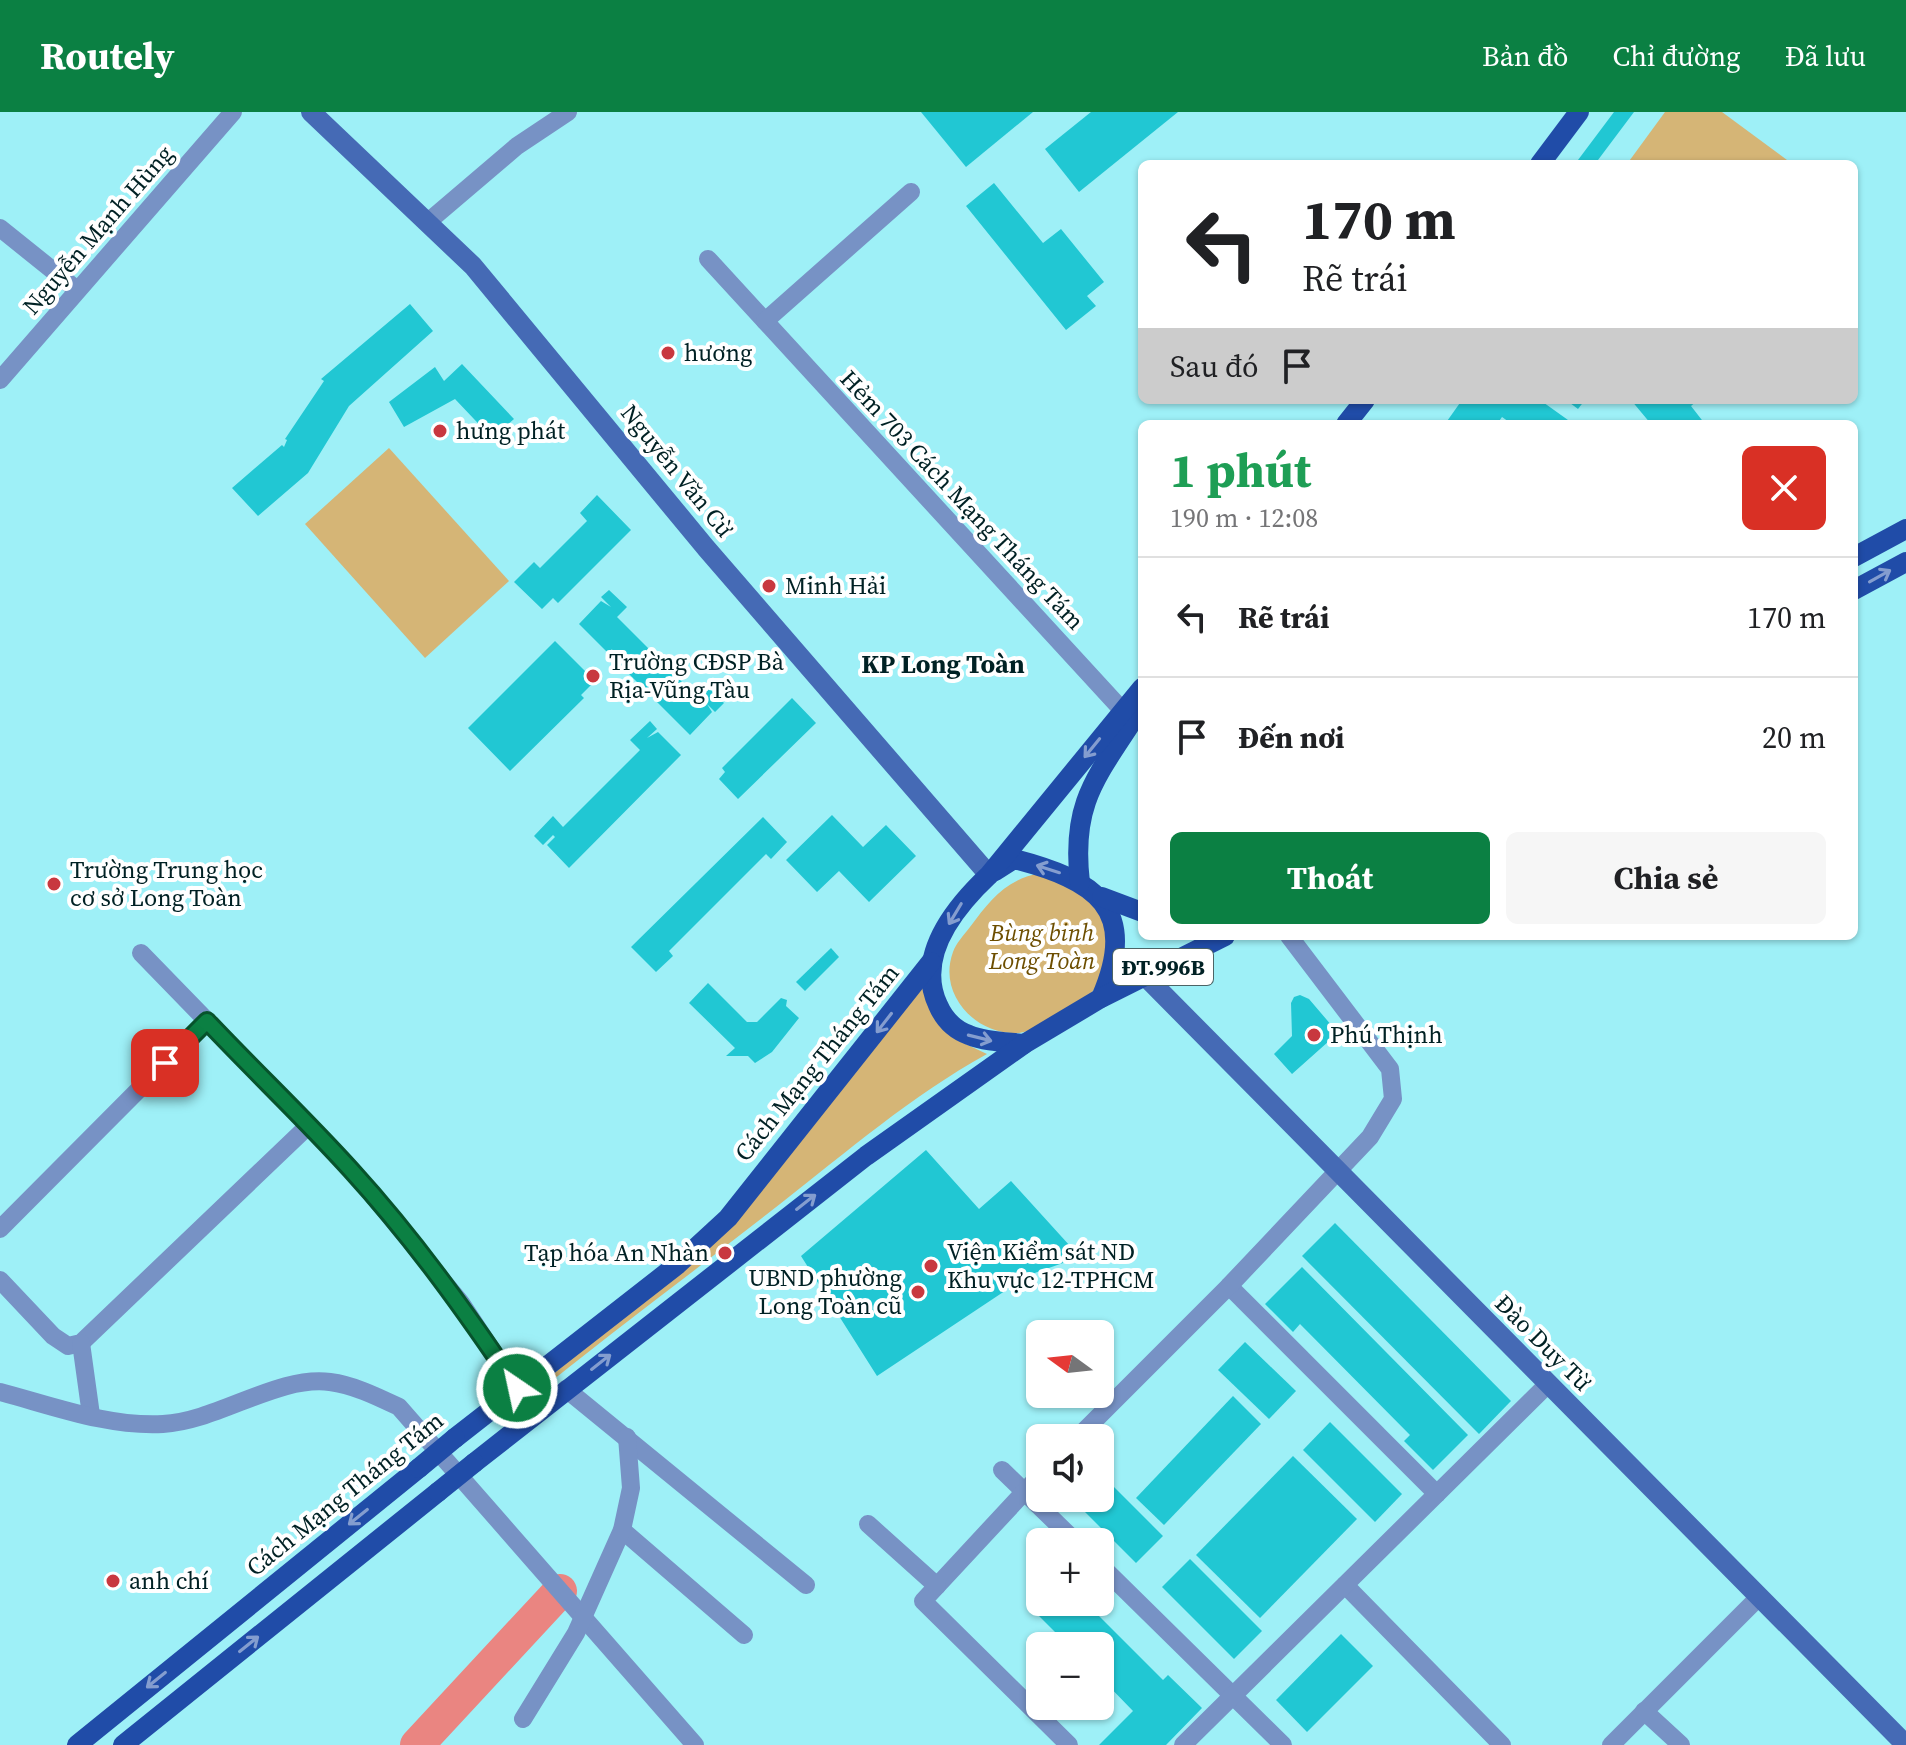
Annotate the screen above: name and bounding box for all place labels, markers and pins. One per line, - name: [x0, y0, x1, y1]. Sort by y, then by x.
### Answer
- place label: hương: [684, 336, 752, 369]
- marker: hương: [659, 344, 677, 362]
- place label: hưng phát: [456, 414, 565, 447]
- marker: hưng phát: [431, 422, 449, 440]
- place label: Minh Hải: [785, 569, 886, 602]
- marker: Minh Hải: [760, 577, 778, 595]
- place label: Trường CĐSP Bà Rịa-Vũng Tàu: [609, 645, 785, 706]
- marker: Trường CĐSP Bà Rịa-Vũng Tàu: [584, 667, 602, 685]
- place label: Trường Trung học cơ sở Long Toàn: [70, 853, 263, 914]
- marker: Trường Trung học cơ sở Long Toàn: [45, 875, 63, 893]
- place label: Phú Thịnh: [1330, 1018, 1443, 1051]
- marker: Phú Thịnh: [1305, 1026, 1323, 1044]
- pin: [131, 1029, 199, 1097]
- place label: Viện Kiểm sát ND Khu vực 12-TPHCM: [947, 1235, 1154, 1296]
- place label: Tạp hóa An Nhàn: [524, 1236, 709, 1269]
- marker: Tạp hóa An Nhàn: [716, 1244, 734, 1262]
- marker: Viện Kiểm sát ND Khu vực 12-TPHCM: [922, 1257, 940, 1275]
- place label: UBND phường Long Toàn cũ: [748, 1261, 902, 1322]
- marker: UBND phường Long Toàn cũ: [909, 1283, 927, 1301]
- place label: anh chí: [129, 1564, 209, 1597]
- marker: anh chí: [104, 1572, 122, 1590]

